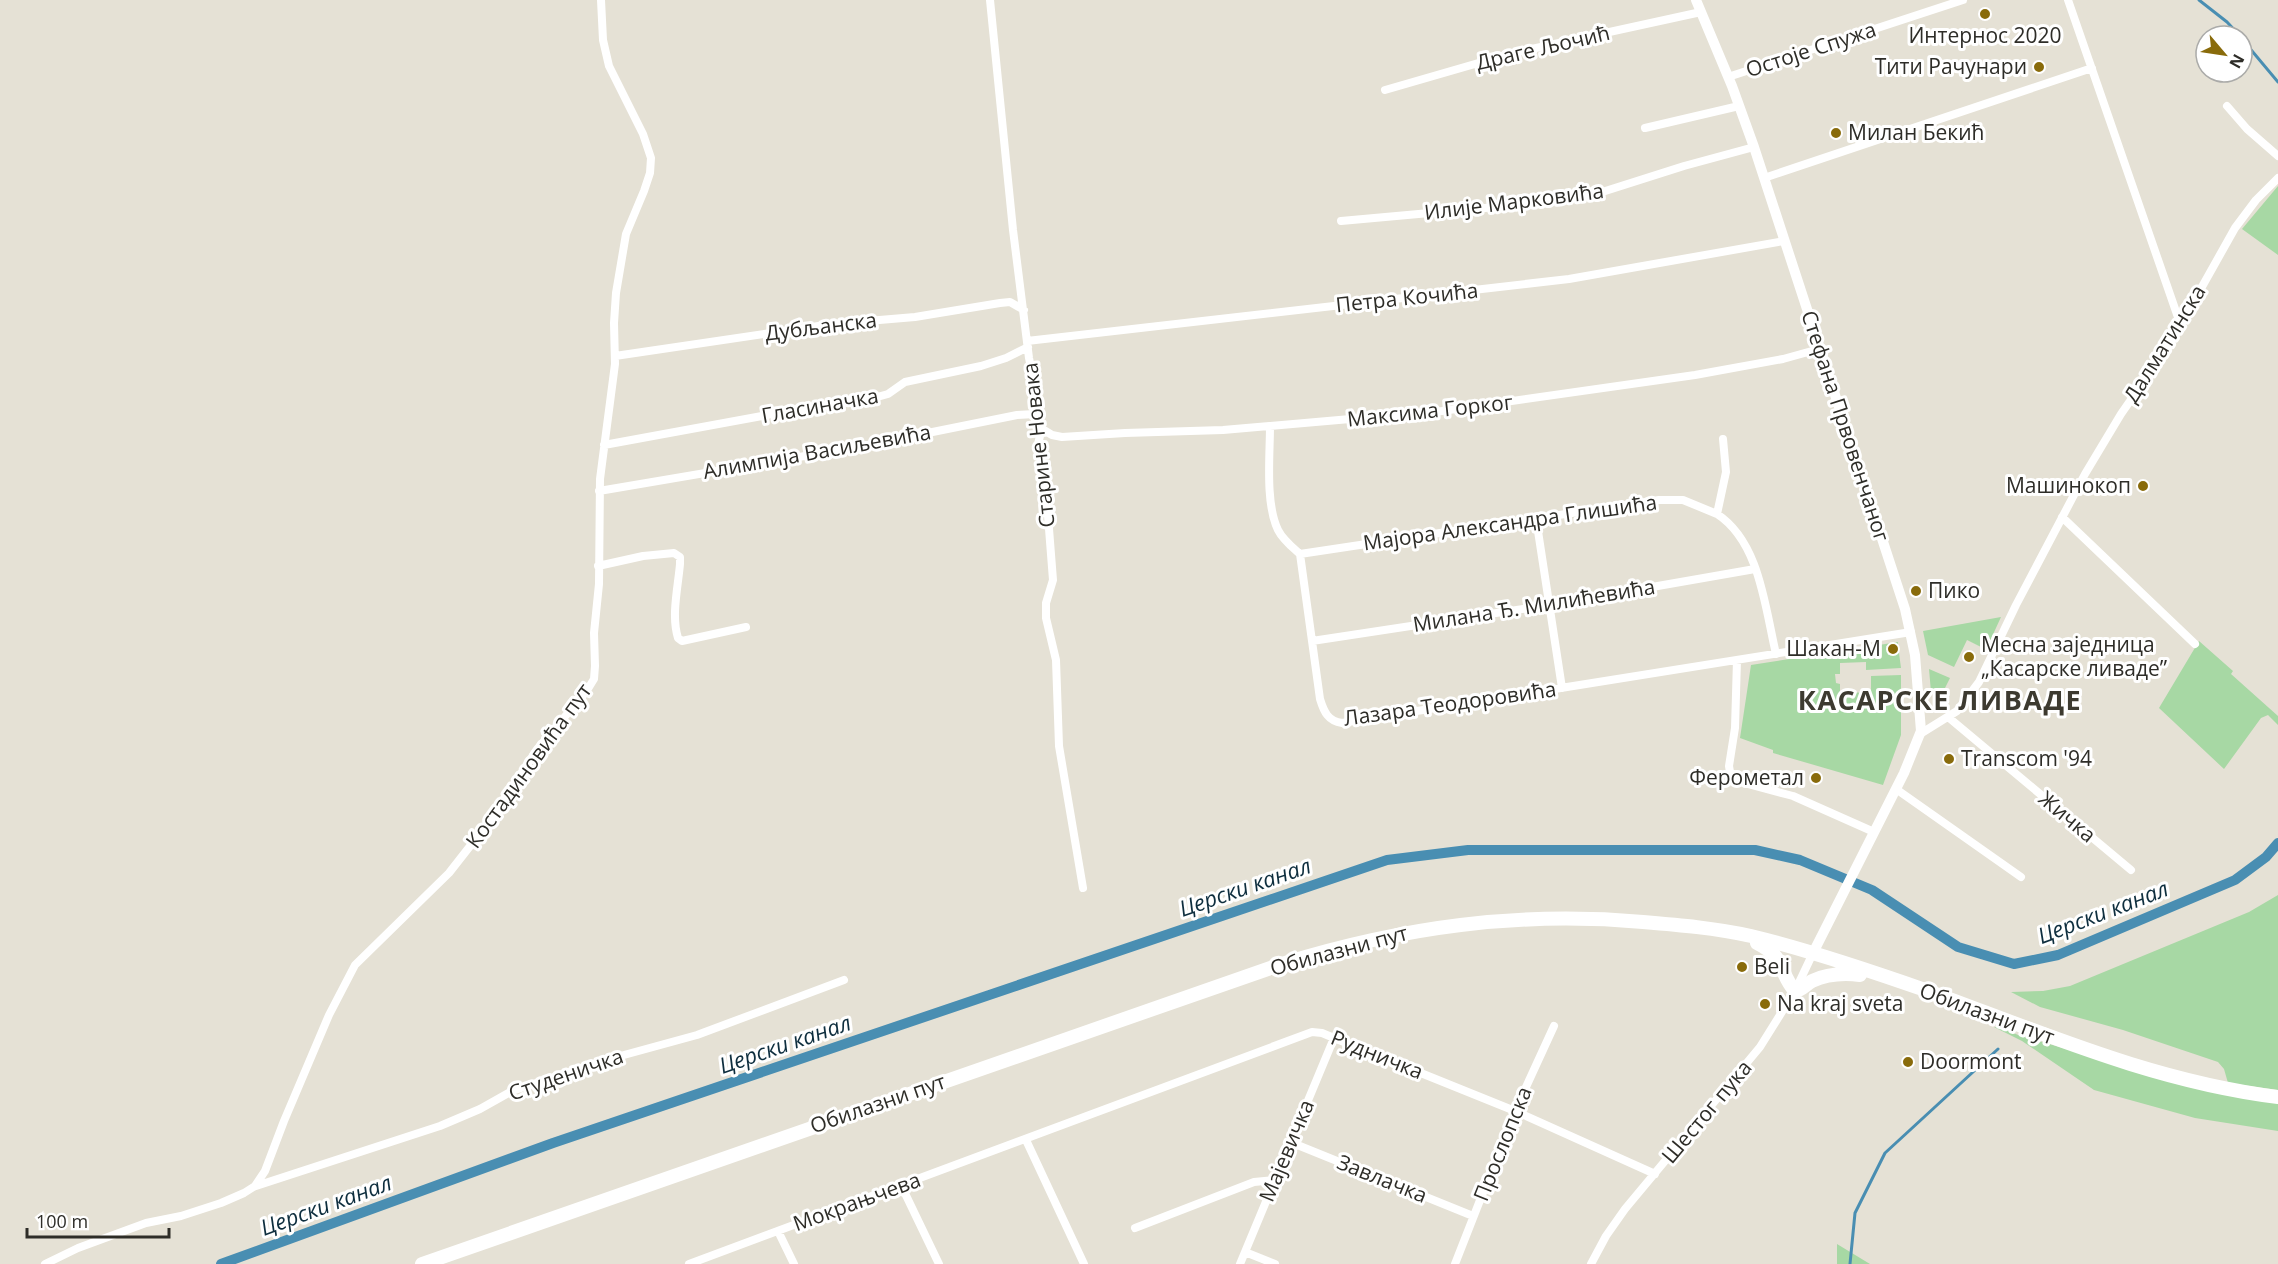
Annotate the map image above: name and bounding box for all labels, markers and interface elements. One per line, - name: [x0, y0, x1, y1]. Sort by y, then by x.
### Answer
- marker: Интернос 2020: [1978, 7, 1992, 21]
- street label: Остоје Спужа: [1742, 15, 1879, 83]
- street label: Драге Љочић: [1473, 18, 1612, 76]
- place label: Интернос 2020: [1908, 21, 2062, 49]
- north arrow: [2194, 24, 2254, 84]
- text: N: [2224, 50, 2250, 72]
- place label: Тити Рачунари: [1875, 52, 2027, 80]
- marker: Тити Рачунари: [2032, 60, 2046, 74]
- place label: Милан Бекић: [1848, 118, 1984, 146]
- marker: Милан Бекић: [1829, 126, 1843, 140]
- street label: Илије Марковића: [1422, 176, 1605, 226]
- street label: Петра Кочића: [1334, 276, 1479, 318]
- street label: Далматинска: [2117, 279, 2212, 408]
- street label: Дубљанска: [763, 305, 878, 347]
- street label: Стефана Првовенчаног: [1795, 307, 1897, 545]
- street label: Старине Новака: [1015, 361, 1061, 529]
- street label: Гласиначка: [759, 381, 880, 429]
- street label: Максима Горког: [1346, 387, 1514, 433]
- street label: Алимпија Васиљевића: [701, 417, 933, 485]
- place label: Машинокоп: [2006, 471, 2131, 499]
- marker: Машинокоп: [2136, 479, 2150, 493]
- street label: Мајора Александра Глишића: [1361, 488, 1659, 556]
- street label: Милана Ђ. Милићевића: [1411, 572, 1657, 638]
- place label: Пико: [1928, 576, 1980, 604]
- marker: Пико: [1909, 584, 1923, 598]
- place label: Месна заједница „Касарске ливаде”: [1981, 630, 2168, 682]
- place label: Шакан-М: [1786, 634, 1881, 662]
- marker: Шакан-М: [1886, 642, 1900, 656]
- marker: Месна заједница „Касарске ливаде”: [1962, 650, 1976, 664]
- street label: Лазара Теодоровића: [1342, 674, 1558, 732]
- street label: Костадиновића пут: [459, 677, 598, 853]
- district label: КАСАРСКЕ ЛИВАДЕ: [1798, 681, 2082, 718]
- place label: Transcom '94: [1961, 744, 2092, 772]
- marker: Transcom '94: [1942, 752, 1956, 766]
- place label: Ферометал: [1689, 763, 1804, 791]
- marker: Ферометал: [1809, 771, 1823, 785]
- street label: Жичка: [2033, 784, 2102, 848]
- water label: Церски канал: [1175, 849, 1315, 923]
- water label: Церски канал: [2033, 872, 2172, 950]
- street label: Обилазни пут: [1267, 918, 1411, 982]
- place label: Beli: [1754, 952, 1790, 980]
- marker: Beli: [1735, 960, 1749, 974]
- street label: Обилазни пут: [1916, 976, 2059, 1050]
- place label: Na kraj sveta: [1777, 989, 1903, 1017]
- marker: Na kraj sveta: [1758, 997, 1772, 1011]
- water label: Церски канал: [715, 1006, 855, 1080]
- street label: Рудничка: [1327, 1023, 1428, 1085]
- street label: Студеничка: [505, 1041, 627, 1107]
- place label: Doormont: [1920, 1047, 2022, 1075]
- street label: Шестог пука: [1655, 1054, 1758, 1169]
- marker: Doormont: [1901, 1055, 1915, 1069]
- street label: Обилазни пут: [806, 1067, 949, 1139]
- street label: Прослопска: [1466, 1082, 1538, 1205]
- street label: Мајевичка: [1252, 1095, 1320, 1206]
- street label: Завлачка: [1333, 1147, 1432, 1209]
- street label: Мокрањчева: [789, 1165, 924, 1237]
- water label: Церски канал: [256, 1166, 396, 1242]
- scale bar: [27, 1201, 170, 1239]
- text: 100 m: [36, 1209, 88, 1233]

